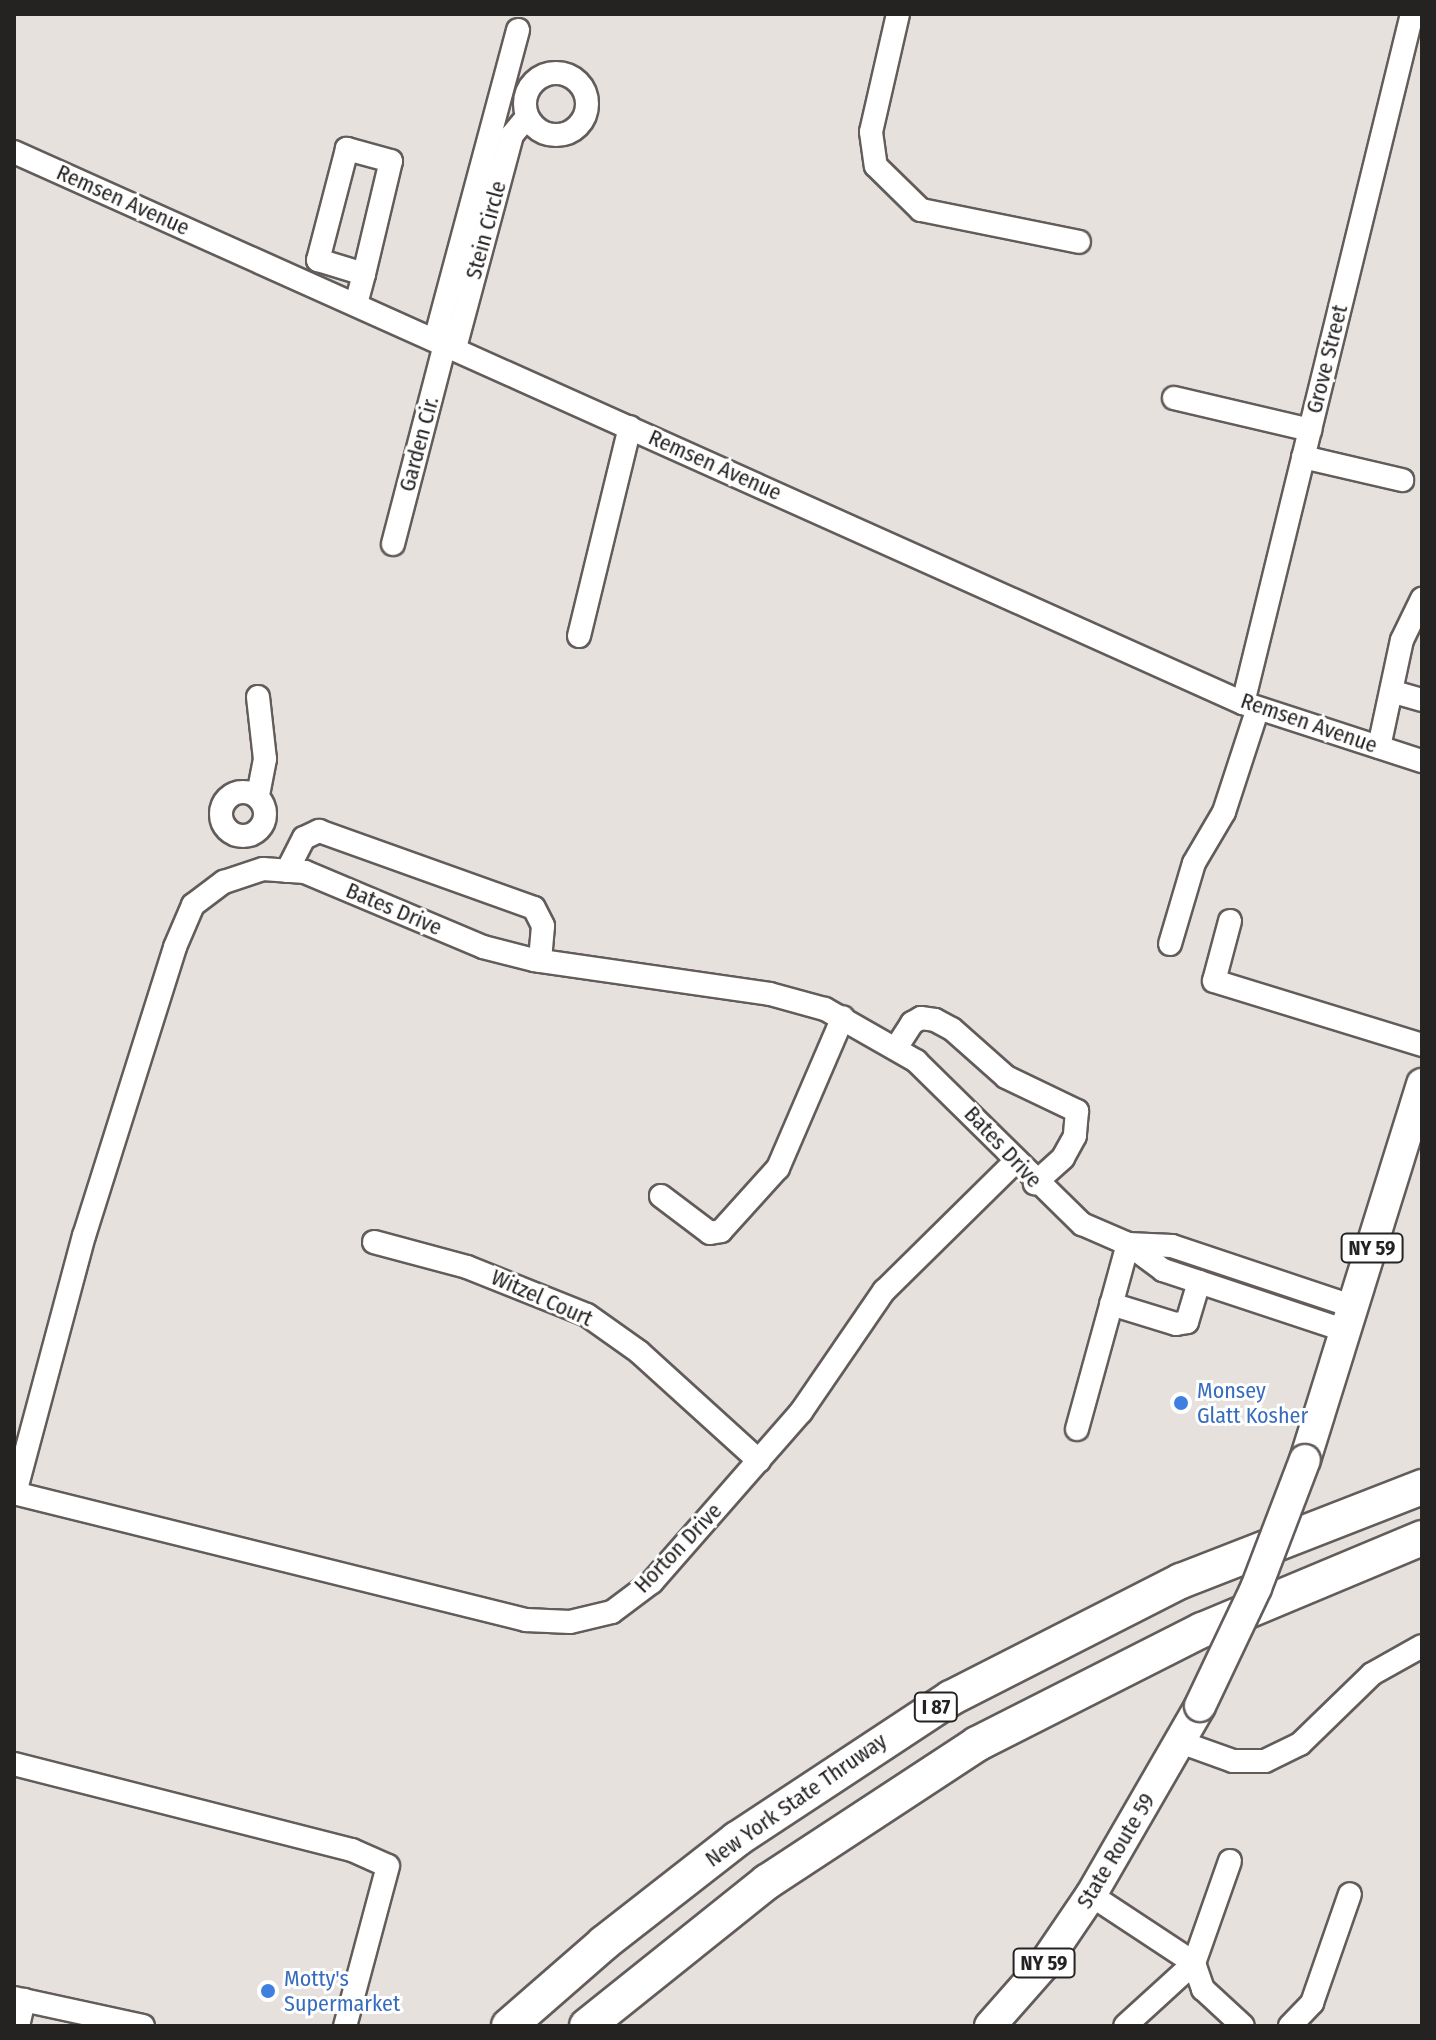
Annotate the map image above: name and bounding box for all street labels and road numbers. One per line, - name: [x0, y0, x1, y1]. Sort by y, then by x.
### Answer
- street label: Remsen Avenue: [53, 159, 193, 241]
- street label: Stein Circle: [460, 178, 512, 282]
- street label: Grove Street: [1301, 302, 1353, 416]
- street label: Garden Cir.: [394, 394, 444, 494]
- street label: Remsen Avenue: [645, 424, 785, 506]
- street label: Remsen Avenue: [1237, 687, 1381, 759]
- street label: Bates Drive: [342, 877, 446, 941]
- street label: Bates Drive: [959, 1101, 1047, 1193]
- road number: NY 59: [1340, 1232, 1404, 1264]
- street label: Witzel Court: [487, 1264, 597, 1332]
- street label: Horton Drive: [629, 1498, 727, 1598]
- road number: I 87: [912, 1691, 960, 1723]
- street label: New York State Thruway: [700, 1727, 892, 1873]
- street label: State Route 59: [1071, 1789, 1161, 1913]
- road number: NY 59: [1012, 1947, 1076, 1979]

